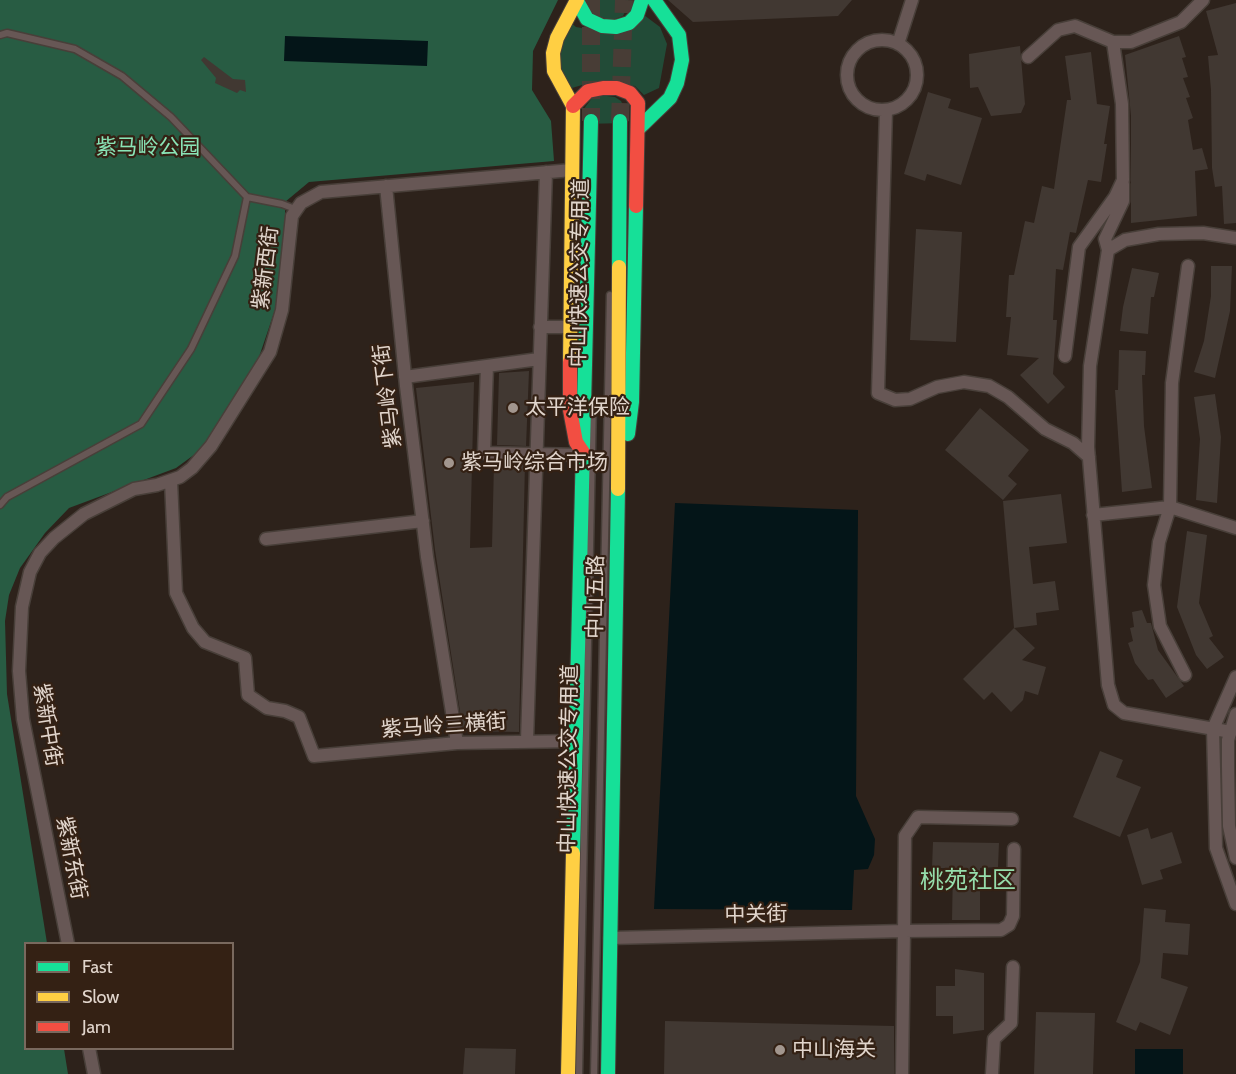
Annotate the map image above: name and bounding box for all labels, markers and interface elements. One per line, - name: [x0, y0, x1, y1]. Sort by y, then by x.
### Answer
- park label: 紫马岭公园: [96, 135, 200, 161]
- street label: 中山快速公交专用道: [566, 178, 594, 368]
- street label: 紫新西街: [248, 225, 284, 311]
- street label: 紫马岭下街: [369, 342, 407, 450]
- place label: 太平洋保险: [525, 395, 630, 421]
- marker: 太平洋保险: [506, 401, 520, 415]
- place label: 紫马岭综合市场: [461, 450, 608, 476]
- marker: 紫马岭综合市场: [442, 456, 456, 470]
- street label: 中山五路: [583, 555, 609, 639]
- street label: 中山快速公交专用道: [555, 664, 583, 854]
- street label: 紫新中街: [28, 682, 66, 768]
- street label: 紫马岭三横街: [380, 709, 508, 743]
- street label: 紫新东街: [51, 814, 91, 902]
- district label: 桃苑社区: [920, 867, 1016, 895]
- street label: 中关街: [724, 902, 788, 928]
- legend: [24, 942, 234, 1050]
- text: Fast: [82, 956, 113, 978]
- text: Slow: [82, 986, 119, 1008]
- text: Jam: [82, 1016, 111, 1038]
- place label: 中山海关: [792, 1037, 876, 1063]
- marker: 中山海关: [773, 1043, 787, 1057]

